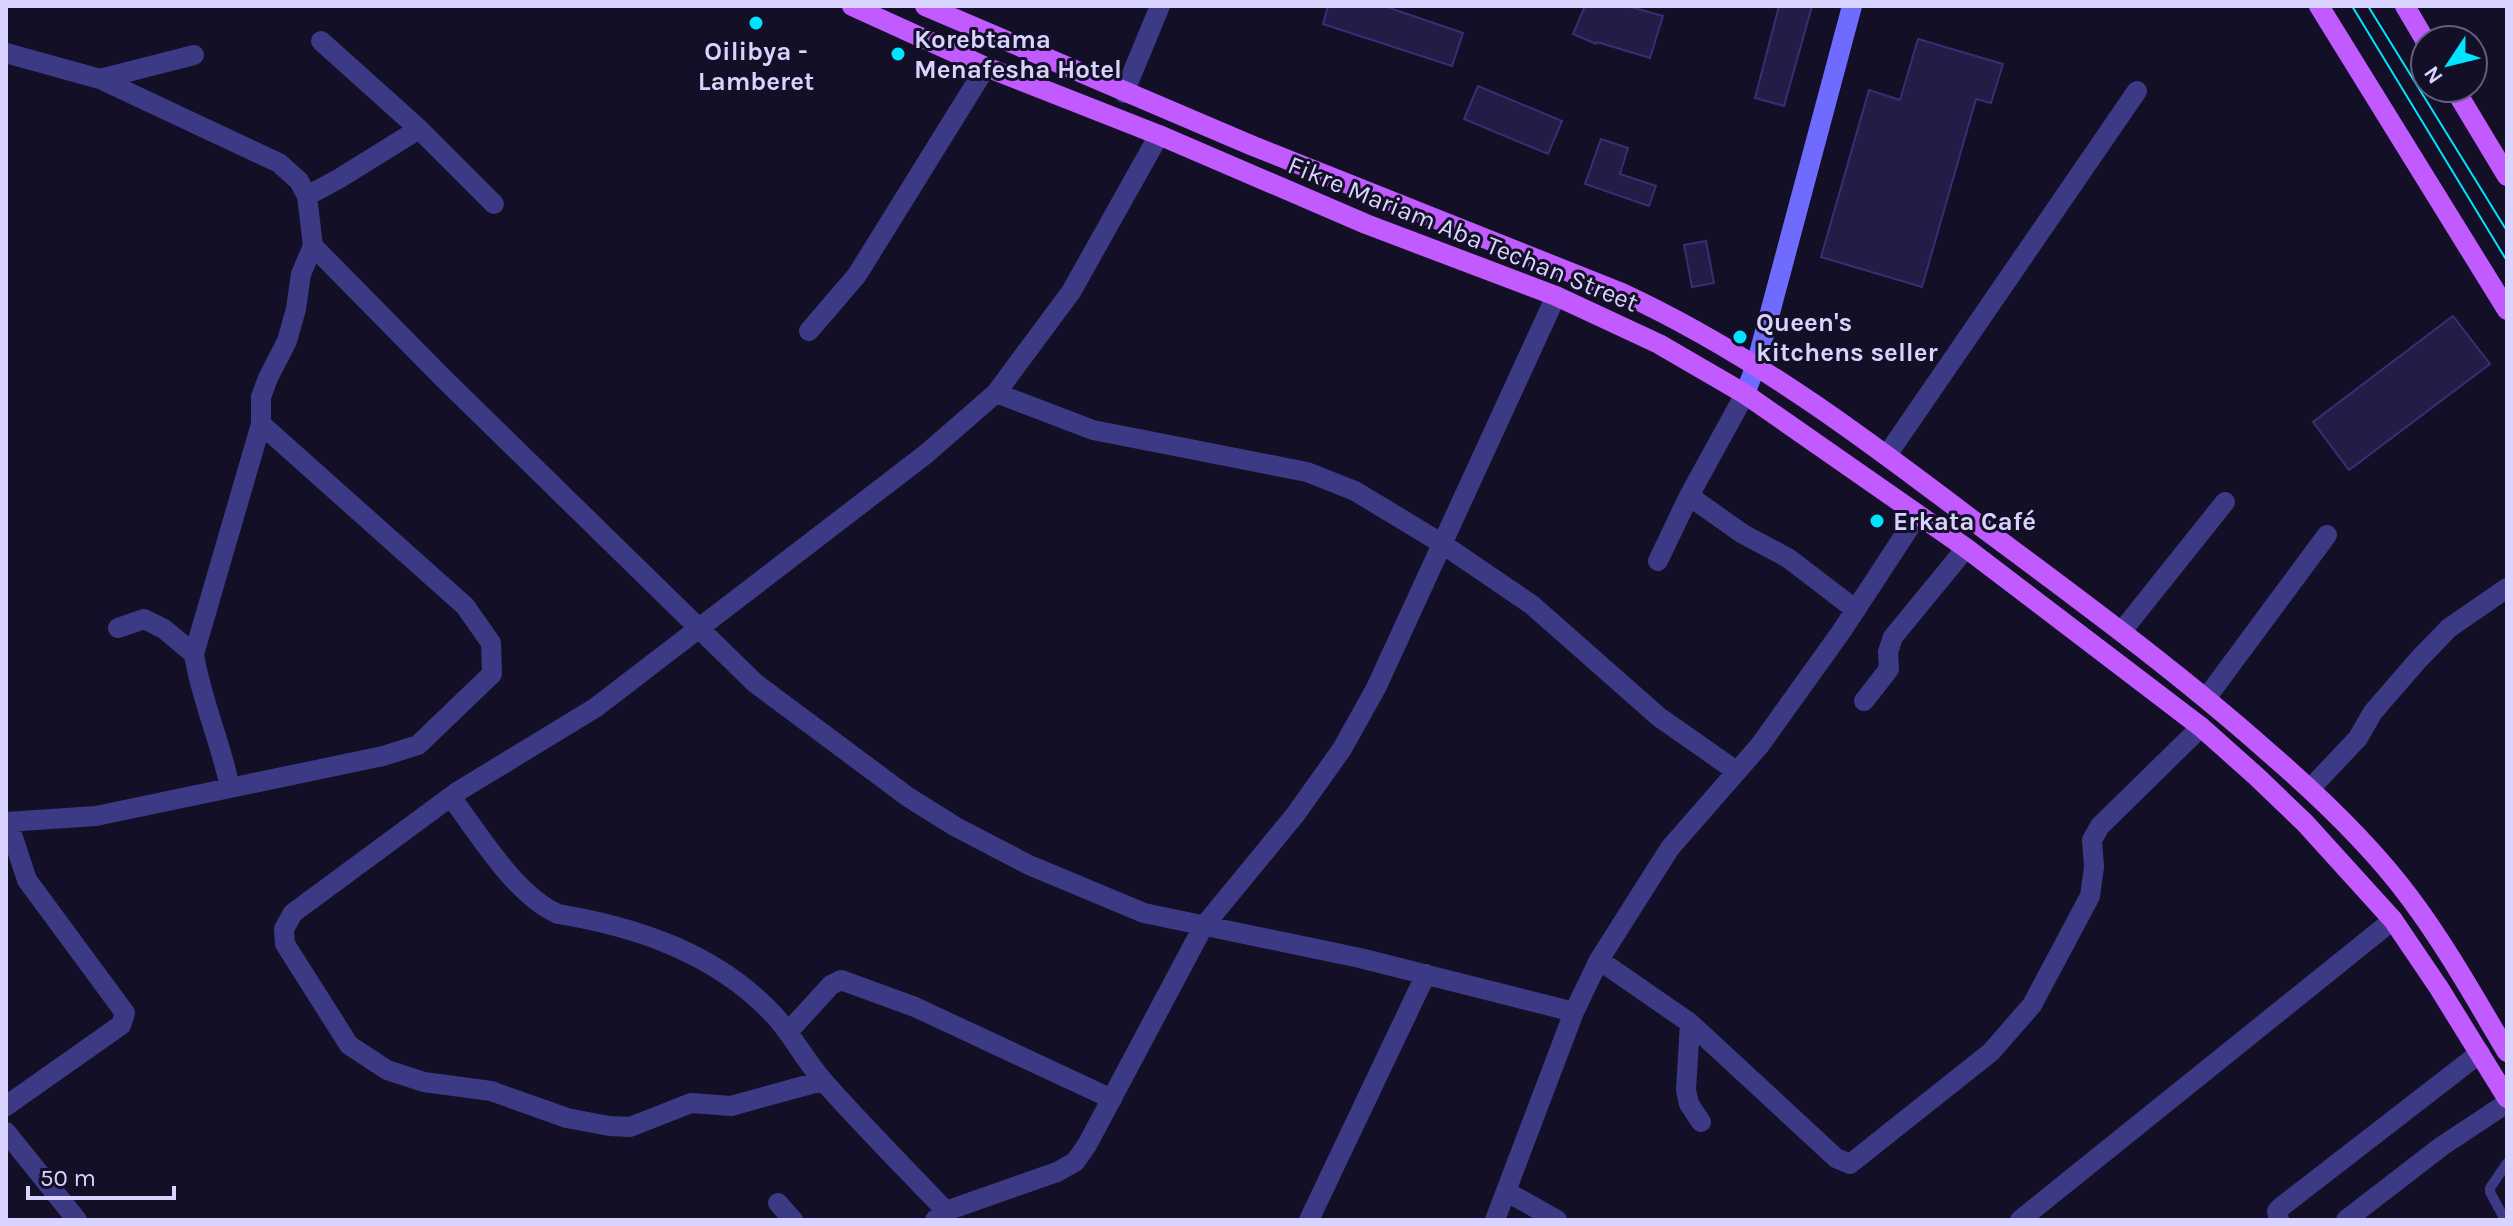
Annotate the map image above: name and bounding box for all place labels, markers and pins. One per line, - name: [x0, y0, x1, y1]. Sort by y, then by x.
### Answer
- marker: Oilibya - Lamberet: [747, 14, 765, 32]
- place label: Korebtama Menafesha Hotel: [914, 24, 1122, 85]
- place label: Oilibya - Lamberet: [698, 36, 814, 97]
- marker: Korebtama Menafesha Hotel: [889, 45, 907, 63]
- place label: Queen's kitchens seller: [1756, 307, 1939, 368]
- marker: Queen's kitchens seller: [1731, 328, 1749, 346]
- place label: Erkata Café: [1893, 506, 2036, 537]
- marker: Erkata Café: [1868, 512, 1886, 530]

